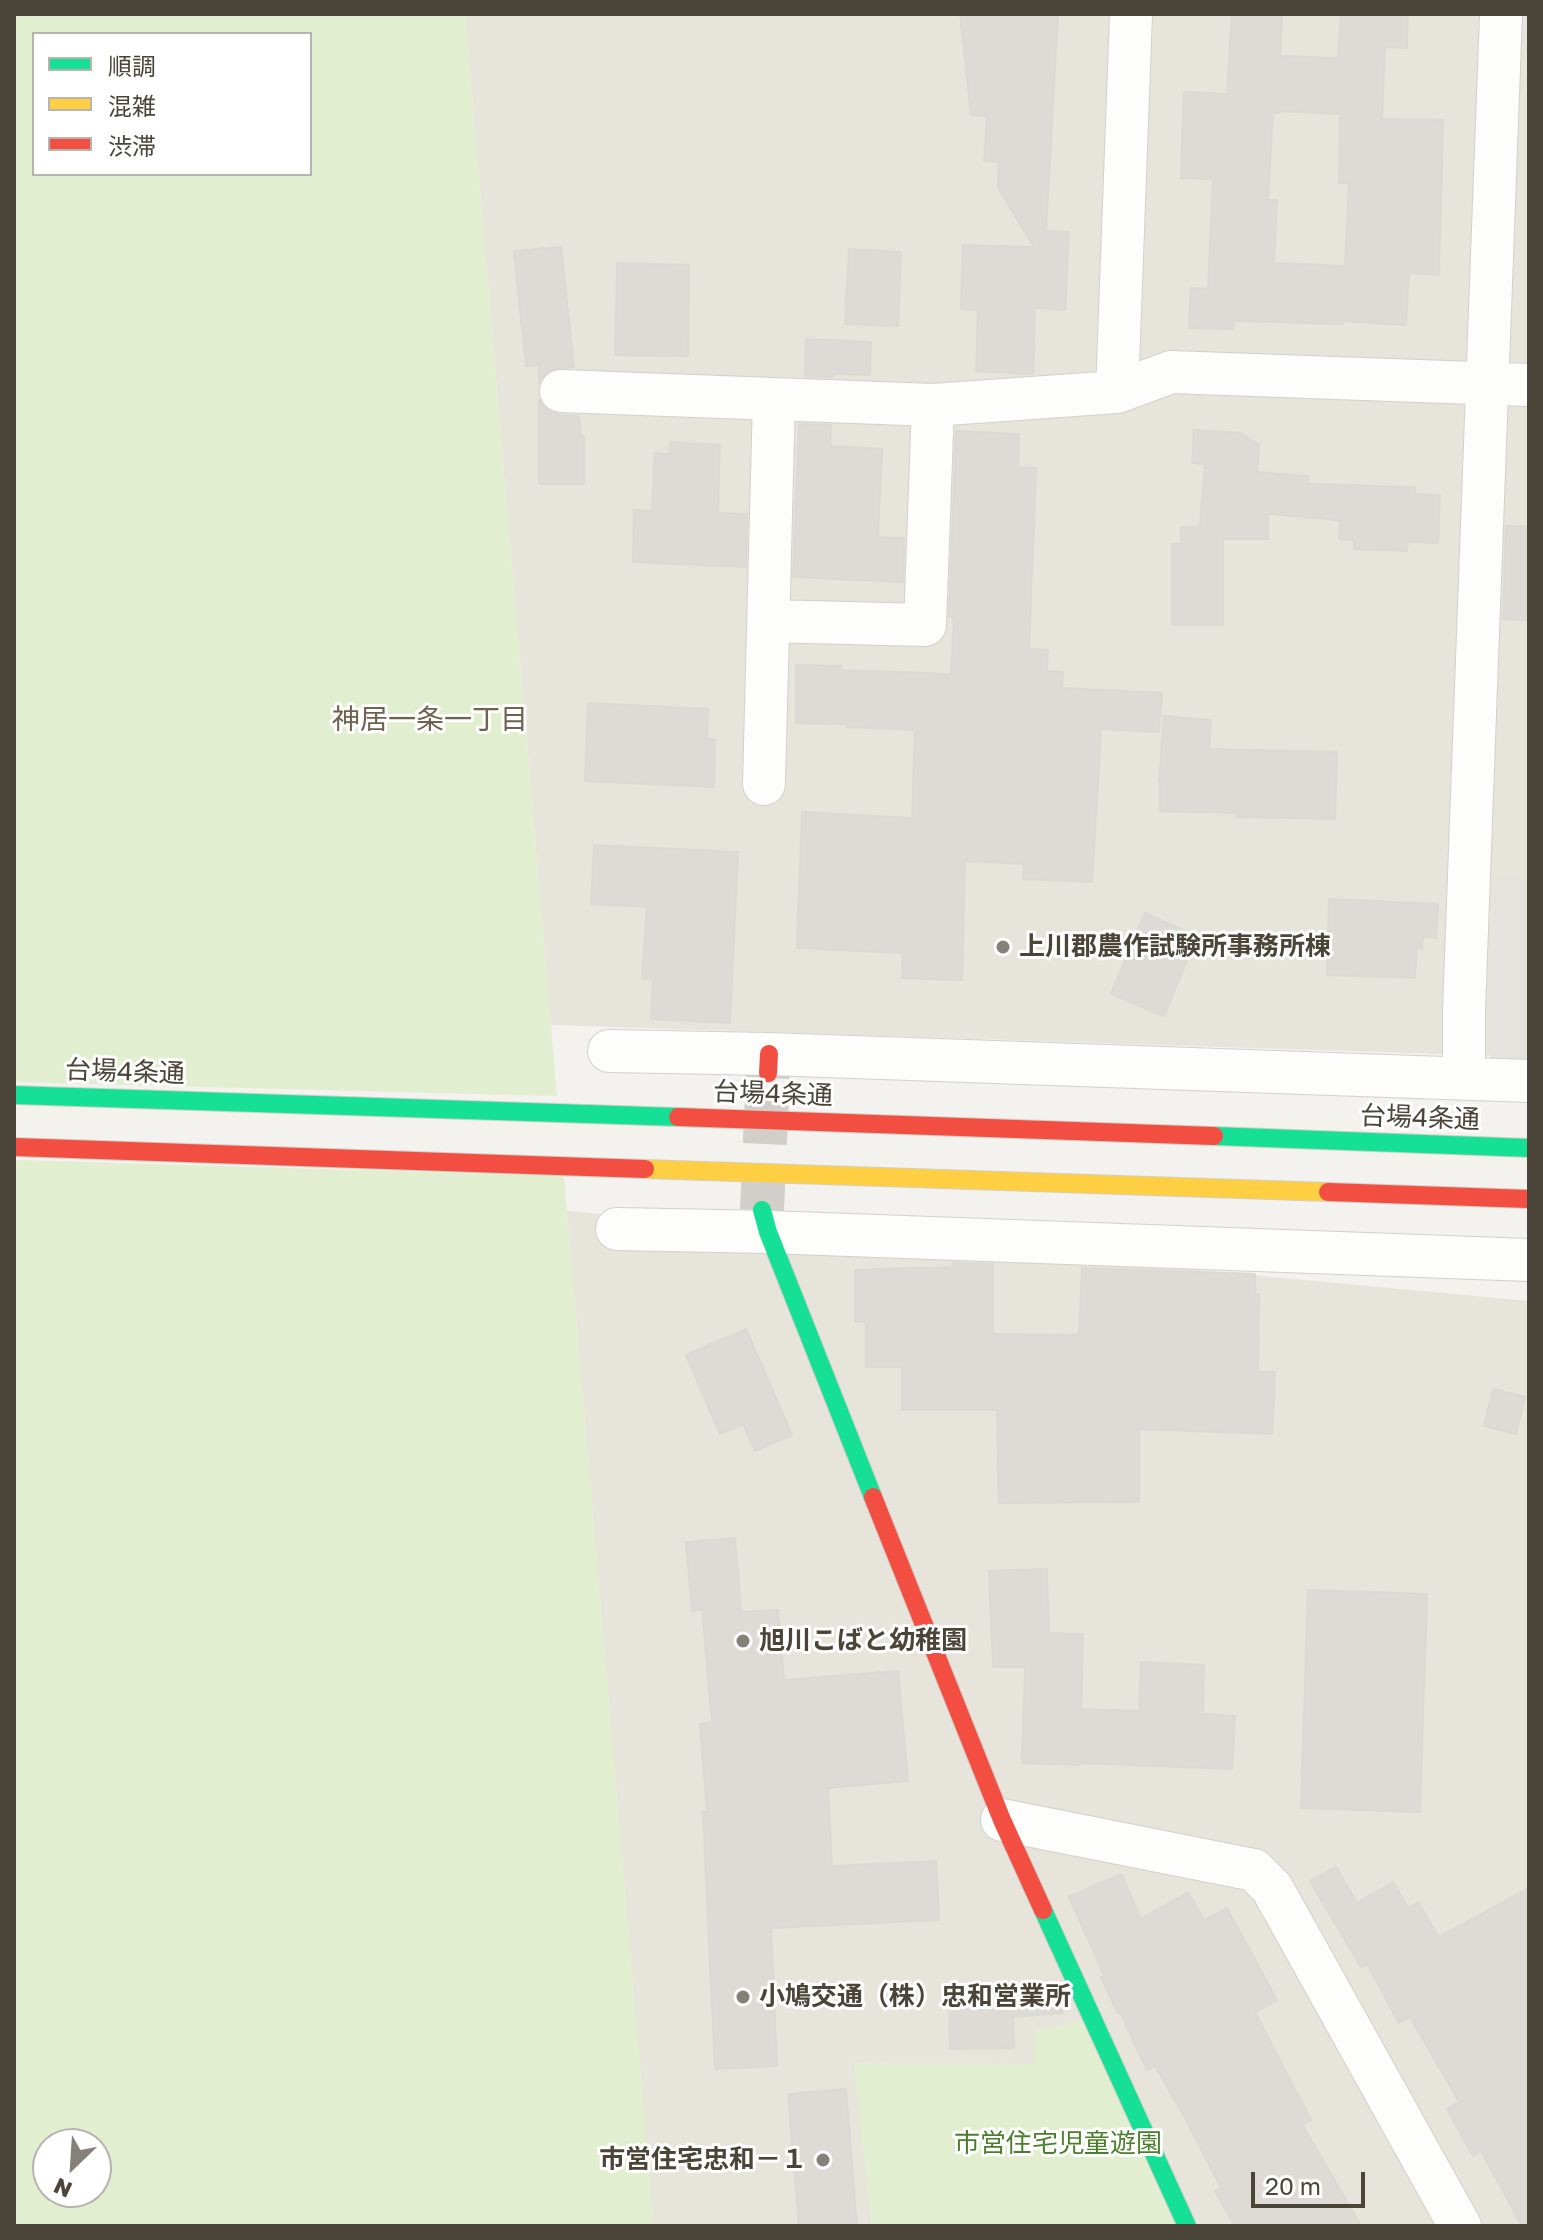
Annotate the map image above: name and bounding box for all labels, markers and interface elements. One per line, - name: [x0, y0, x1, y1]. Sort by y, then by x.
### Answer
- legend: [32, 32, 312, 176]
- text: 順調: [108, 51, 156, 80]
- text: 混雑: [108, 91, 156, 120]
- text: 渋滞: [108, 131, 156, 160]
- district label: 神居一条一丁目: [332, 703, 528, 737]
- place label: 上川郡農作試験所事務所棟: [1019, 931, 1331, 963]
- marker: 上川郡農作試験所事務所棟: [994, 938, 1012, 956]
- street label: 台場4条通: [65, 1054, 185, 1090]
- street label: 台場4条通: [713, 1076, 833, 1112]
- street label: 台場4条通: [1360, 1100, 1480, 1136]
- place label: 旭川こばと幼稚園: [759, 1625, 967, 1657]
- marker: 旭川こばと幼稚園: [734, 1632, 752, 1650]
- place label: 小鳩交通（株）忠和営業所: [759, 1981, 1071, 2013]
- marker: 小鳩交通（株）忠和営業所: [734, 1988, 752, 2006]
- north arrow: [32, 2128, 112, 2208]
- park label: 市営住宅児童遊園: [954, 2128, 1162, 2160]
- place label: 市営住宅忠和－１: [599, 2144, 807, 2176]
- marker: 市営住宅忠和－１: [814, 2151, 832, 2169]
- scale bar: [1255, 2156, 1369, 2206]
- text: 20 m: [1265, 2171, 1321, 2200]
- text: N: [49, 2173, 76, 2204]

